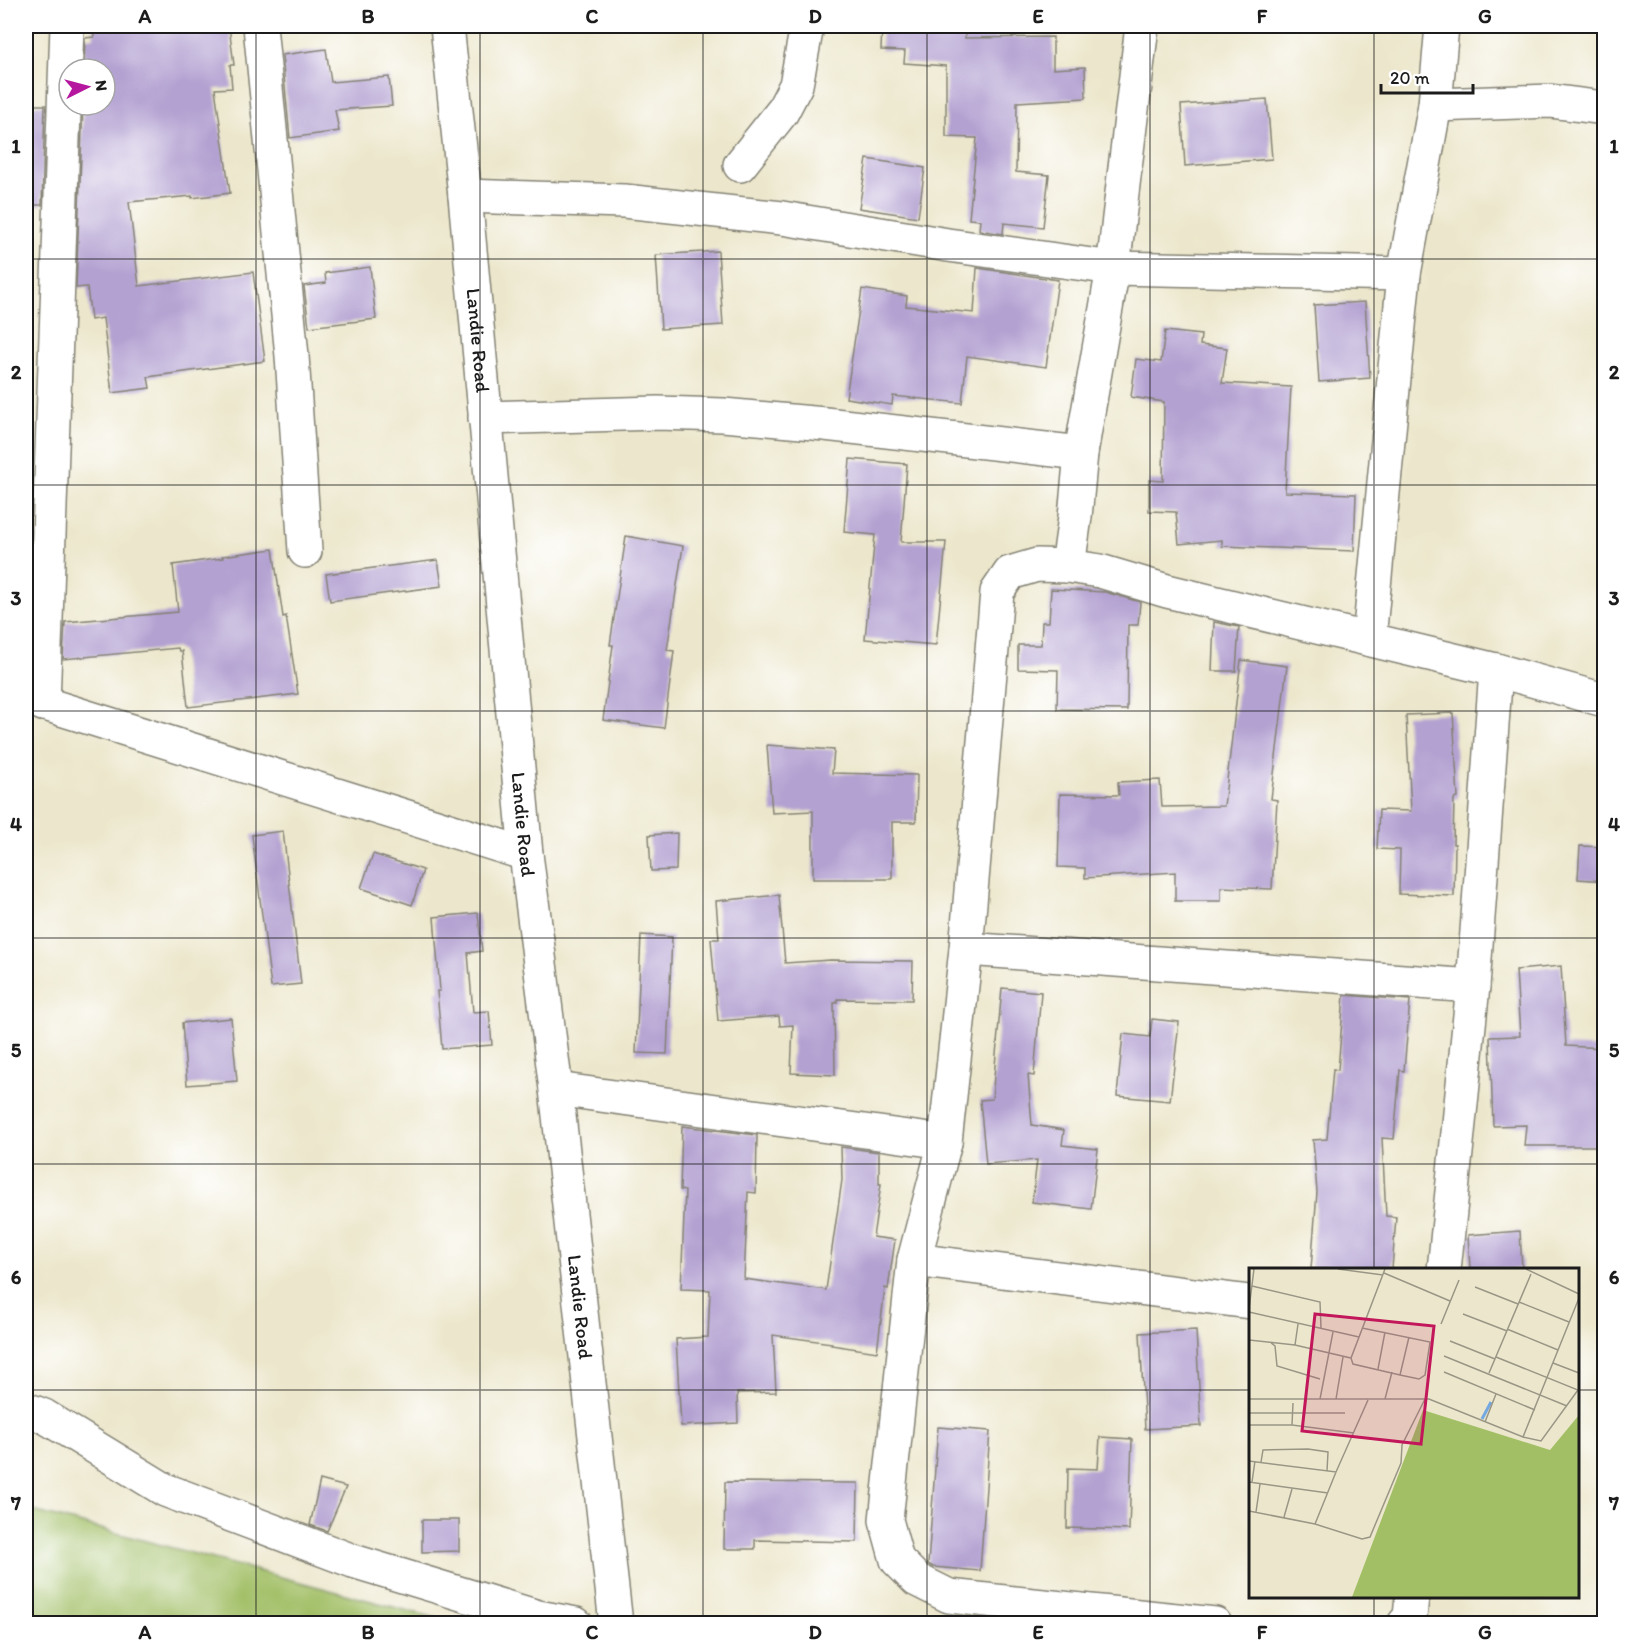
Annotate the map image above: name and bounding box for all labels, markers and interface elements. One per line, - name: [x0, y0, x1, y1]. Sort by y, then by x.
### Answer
- text: A: [138, 4, 152, 28]
- text: B: [362, 4, 375, 28]
- text: C: [586, 4, 599, 28]
- text: D: [808, 4, 822, 28]
- text: E: [1032, 4, 1044, 28]
- text: F: [1257, 4, 1268, 28]
- text: G: [1478, 4, 1492, 28]
- north arrow: [57, 57, 117, 117]
- scale bar: [1381, 57, 1472, 95]
- text: 20 m: [1390, 67, 1430, 89]
- text: N: [91, 79, 111, 92]
- text: 1: [11, 134, 21, 158]
- text: 1: [1609, 134, 1619, 158]
- street label: Landie Road: [462, 287, 495, 394]
- text: 2: [11, 360, 22, 384]
- text: 2: [1609, 360, 1620, 384]
- text: 3: [11, 586, 22, 610]
- text: 3: [1609, 586, 1620, 610]
- street label: Landie Road: [506, 771, 541, 878]
- text: 4: [10, 812, 22, 836]
- text: 4: [1608, 812, 1620, 836]
- text: 5: [11, 1038, 22, 1062]
- text: 5: [1609, 1038, 1620, 1062]
- street label: Landie Road: [563, 1253, 598, 1360]
- text: 6: [11, 1265, 22, 1289]
- text: 6: [1609, 1265, 1620, 1289]
- inset map: [1249, 1268, 1579, 1598]
- text: 7: [10, 1491, 21, 1515]
- text: 7: [1608, 1491, 1619, 1515]
- text: A: [138, 1620, 152, 1644]
- text: B: [362, 1620, 375, 1644]
- text: C: [586, 1620, 599, 1644]
- text: D: [808, 1620, 822, 1644]
- text: E: [1032, 1620, 1044, 1644]
- text: F: [1257, 1620, 1268, 1644]
- text: G: [1478, 1620, 1492, 1644]

